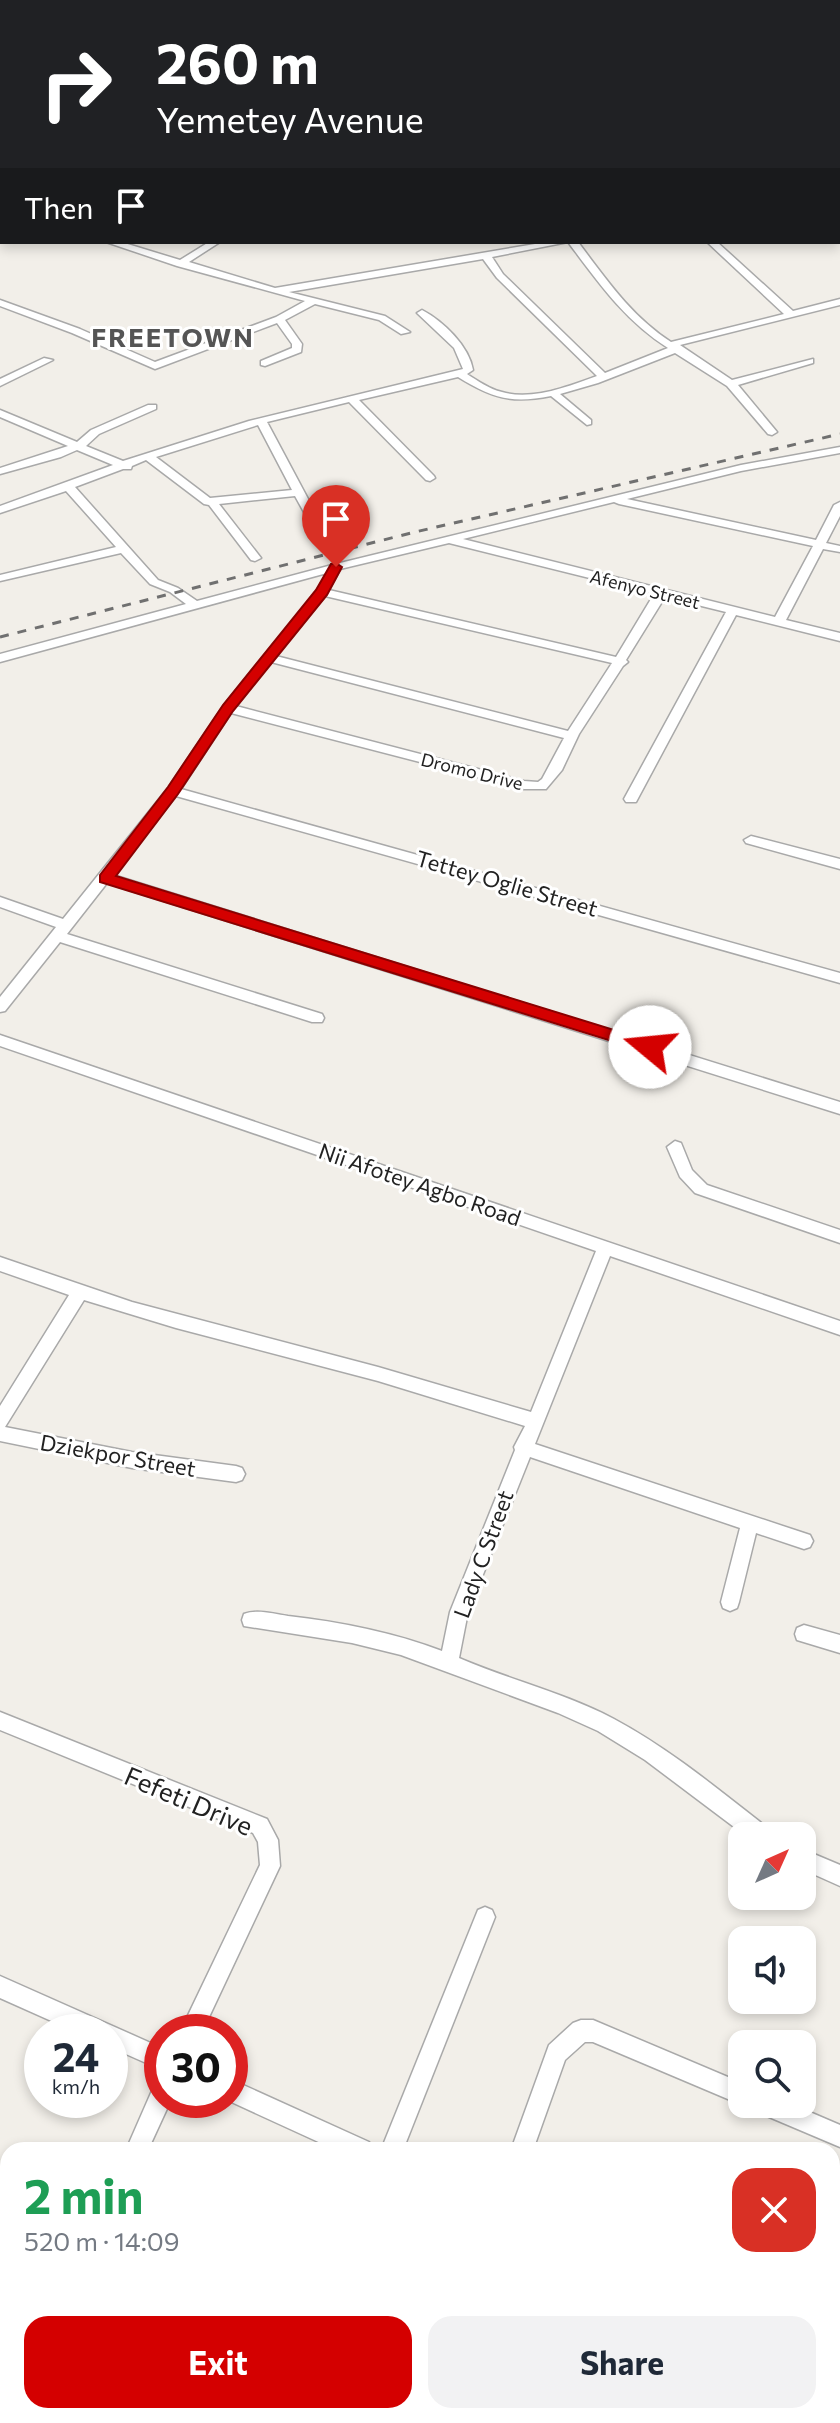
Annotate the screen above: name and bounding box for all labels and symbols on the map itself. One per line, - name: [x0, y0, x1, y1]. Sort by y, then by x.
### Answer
- district label: FREETOWN: [91, 321, 255, 352]
- pin: [302, 485, 370, 567]
- street label: Afenyo Street: [588, 565, 702, 613]
- street label: Dromo Drive: [419, 748, 525, 794]
- street label: Tettey Oglie Street: [413, 844, 601, 922]
- position arrow: [608, 1005, 692, 1089]
- street label: Nii Afotey Agbo Road: [315, 1137, 525, 1231]
- street label: Dziekpor Street: [38, 1428, 198, 1482]
- street label: Lady C Street: [447, 1486, 519, 1622]
- street label: Fefeti Drive: [120, 1759, 258, 1841]
- north arrow: [728, 1822, 816, 1910]
- speed limit sign: 30: [144, 2014, 248, 2118]

